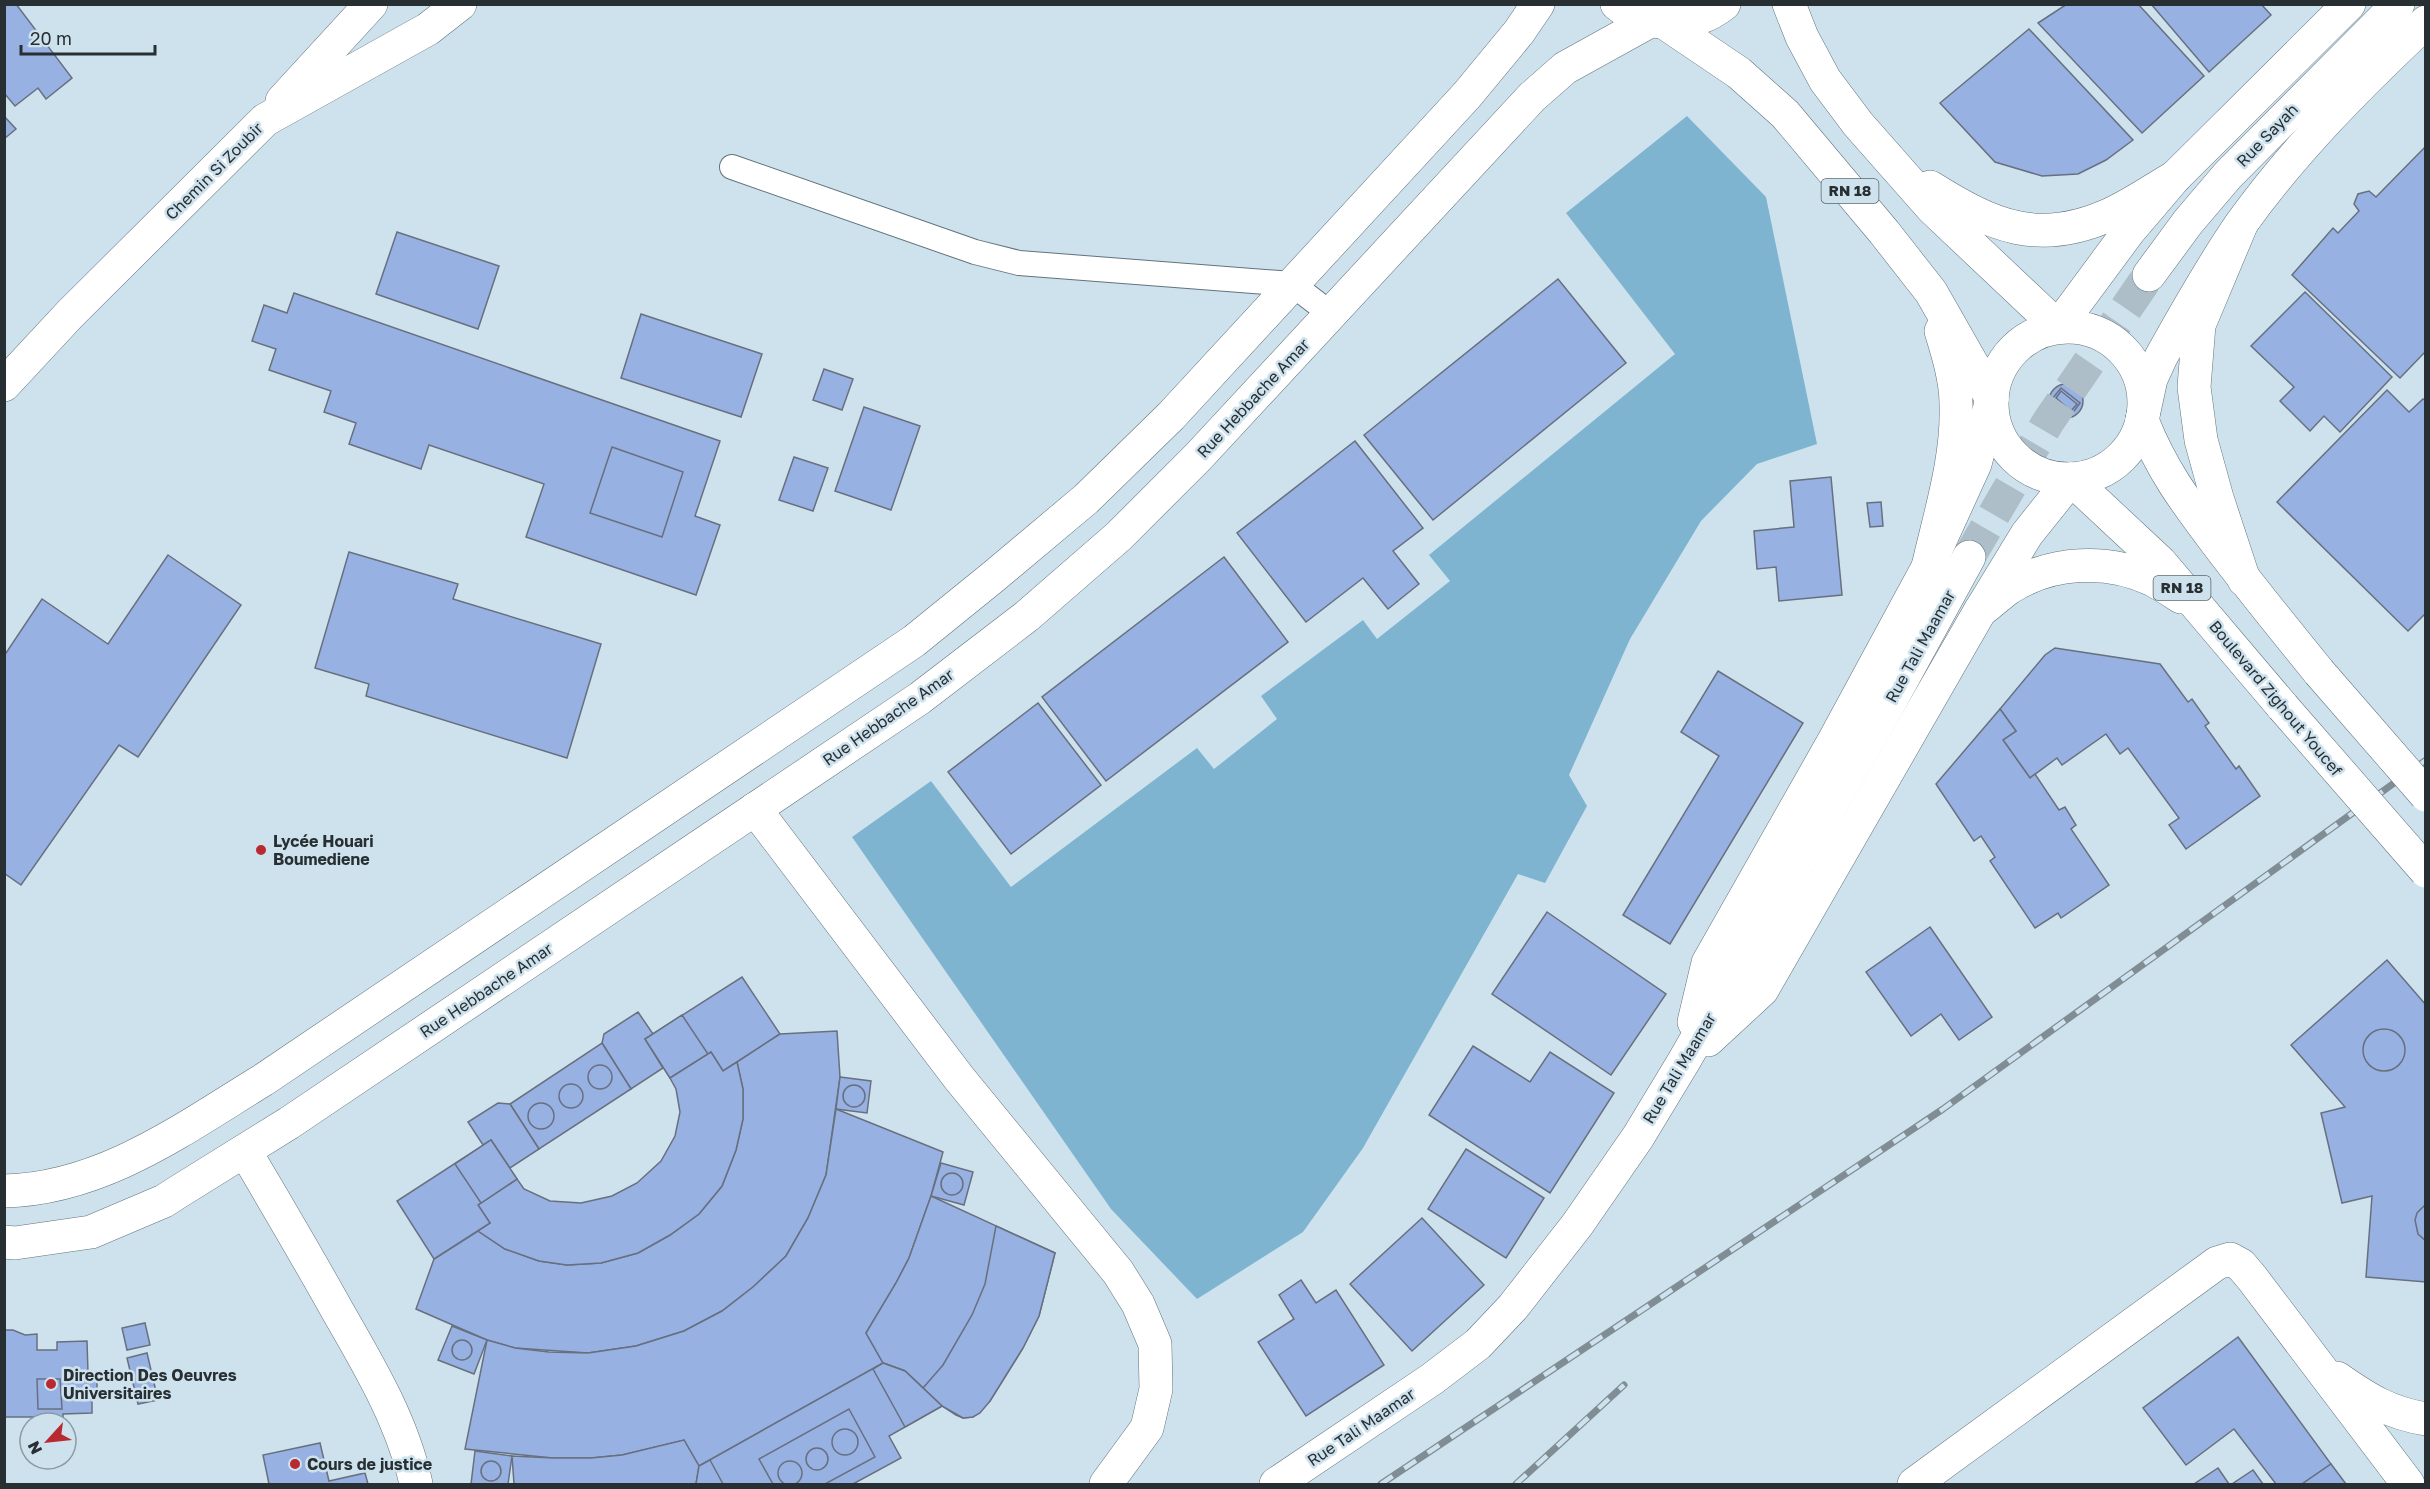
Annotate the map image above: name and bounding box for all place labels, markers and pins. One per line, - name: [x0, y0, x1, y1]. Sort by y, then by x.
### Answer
- place label: Lycée Houari Boumediene: [273, 831, 374, 869]
- marker: Lycée Houari Boumediene: [254, 843, 268, 857]
- place label: Direction Des Oeuvres Universitaires: [63, 1365, 237, 1403]
- marker: Direction Des Oeuvres Universitaires: [44, 1377, 58, 1391]
- place label: Cours de justice: [307, 1454, 432, 1474]
- marker: Cours de justice: [288, 1457, 302, 1471]

